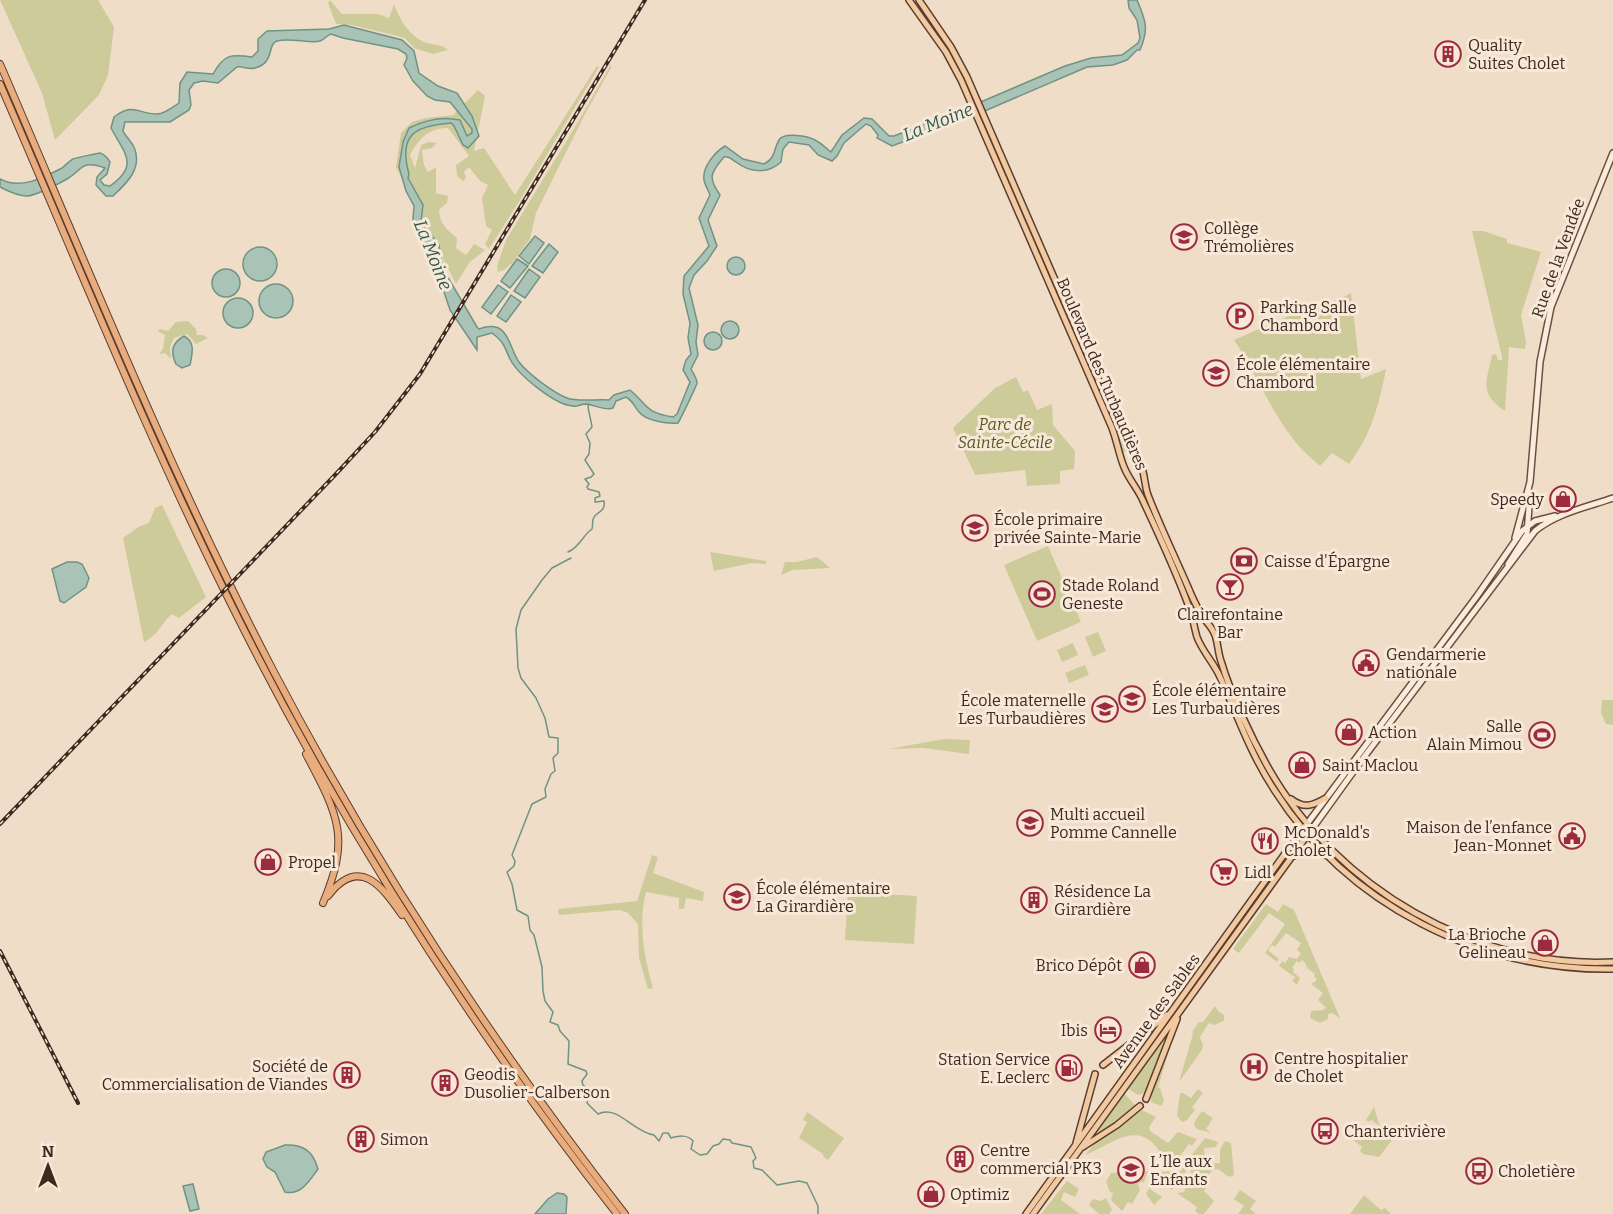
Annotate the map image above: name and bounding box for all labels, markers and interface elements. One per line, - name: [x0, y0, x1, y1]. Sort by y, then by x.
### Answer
- place label: Quality Suites Cholet: [1468, 36, 1566, 73]
- building icon: Quality Suites Cholet: [1433, 39, 1463, 69]
- water label: La Moine: [900, 98, 976, 146]
- street label: Rue de la Vendée: [1528, 196, 1588, 320]
- water label: La Moine: [409, 217, 457, 293]
- place label: Collège Trémolières: [1204, 219, 1294, 256]
- school or university icon: Collège Trémolières: [1169, 222, 1199, 252]
- street label: Boulevard des Turbaudières: [1053, 275, 1151, 473]
- place label: Parking Salle Chambord: [1260, 298, 1356, 335]
- parking icon: Parking Salle Chambord: [1225, 301, 1255, 331]
- place label: École élémentaire Chambord: [1236, 354, 1370, 392]
- school or university icon: École élémentaire Chambord: [1201, 358, 1231, 388]
- park label: Parc de Sainte-Cécile: [958, 415, 1052, 452]
- shop icon: Speedy: [1548, 484, 1578, 514]
- place label: Speedy: [1490, 490, 1545, 509]
- place label: École primaire privée Sainte-Marie: [994, 509, 1141, 547]
- school or university icon: École primaire privée Sainte-Marie: [960, 513, 990, 543]
- bank icon: Caisse d'Épargne: [1229, 546, 1259, 576]
- place label: Caisse d'Épargne: [1264, 551, 1390, 571]
- bar icon: Clairefontaine Bar: [1215, 572, 1245, 602]
- place label: Stade Roland Geneste: [1062, 576, 1160, 613]
- sports icon: Stade Roland Geneste: [1027, 579, 1057, 609]
- place label: Clairefontaine Bar: [1177, 605, 1283, 642]
- place label: Gendarmerie nationale: [1386, 645, 1486, 682]
- public building icon: Gendarmerie nationale: [1351, 648, 1381, 678]
- place label: École élémentaire Les Turbaudières: [1152, 680, 1286, 718]
- school or university icon: École élémentaire Les Turbaudières: [1117, 684, 1147, 714]
- place label: École maternelle Les Turbaudières: [958, 690, 1086, 728]
- school or university icon: École maternelle Les Turbaudières: [1090, 694, 1120, 724]
- shop icon: Action: [1334, 717, 1364, 747]
- place label: Salle Alain Mimou: [1426, 717, 1522, 754]
- sports icon: Salle Alain Mimou: [1527, 720, 1557, 750]
- place label: Action: [1368, 723, 1417, 742]
- shop icon: Saint Maclou: [1287, 750, 1317, 780]
- place label: Saint Maclou: [1322, 756, 1418, 775]
- place label: Multi accueil Pomme Cannelle: [1050, 805, 1177, 842]
- school or university icon: Multi accueil Pomme Cannelle: [1015, 808, 1045, 838]
- place label: Maison de l’enfance Jean-Monnet: [1406, 818, 1552, 855]
- public building icon: Maison de l’enfance Jean-Monnet: [1557, 821, 1587, 851]
- place label: McDonald's Cholet: [1284, 823, 1370, 860]
- restaurant icon: McDonald's Cholet: [1250, 826, 1280, 856]
- shop icon: Propel: [253, 847, 283, 877]
- place label: Propel: [288, 853, 337, 872]
- supermarket icon: Lidl: [1209, 857, 1239, 887]
- place label: Lidl: [1244, 863, 1272, 882]
- place label: École élémentaire La Girardière: [756, 878, 890, 916]
- school or university icon: École élémentaire La Girardière: [722, 882, 752, 912]
- place label: Résidence La Girardière: [1054, 882, 1151, 919]
- building icon: Résidence La Girardière: [1019, 885, 1049, 915]
- place label: La Brioche Gelineau: [1448, 925, 1526, 962]
- shop icon: La Brioche Gelineau: [1530, 928, 1560, 958]
- street label: Avenue des Sables: [1108, 950, 1204, 1072]
- shop icon: Brico Dépôt: [1127, 950, 1157, 980]
- place label: Brico Dépôt: [1035, 956, 1122, 975]
- hotel icon: Ibis: [1093, 1015, 1123, 1045]
- place label: Ibis: [1061, 1021, 1088, 1040]
- place label: Centre hospitalier de Cholet: [1274, 1049, 1408, 1086]
- place label: Station Service E. Leclerc: [938, 1050, 1050, 1087]
- hospital icon: Centre hospitalier de Cholet: [1239, 1052, 1269, 1082]
- fuel station icon: Station Service E. Leclerc: [1054, 1053, 1084, 1083]
- place label: Société de Commercialisation de Viandes: [102, 1057, 328, 1094]
- building icon: Société de Commercialisation de Viandes: [332, 1060, 362, 1090]
- place label: Geodis Dusolier-Calberson: [464, 1065, 610, 1102]
- building icon: Geodis Dusolier-Calberson: [430, 1068, 460, 1098]
- bus stop icon: Chanterivière: [1310, 1116, 1340, 1146]
- place label: Chanterivière: [1344, 1122, 1446, 1141]
- building icon: Simon: [346, 1124, 376, 1154]
- place label: Simon: [380, 1130, 428, 1149]
- north arrow: [18, 1136, 78, 1196]
- place label: Centre commercial PK3: [980, 1141, 1102, 1178]
- text: N: [42, 1142, 54, 1161]
- building icon: Centre commercial PK3: [945, 1144, 975, 1174]
- place label: L’Ile aux Enfants: [1150, 1152, 1212, 1189]
- school or university icon: L’Ile aux Enfants: [1116, 1155, 1146, 1185]
- bus stop icon: Choletière: [1464, 1156, 1494, 1186]
- place label: Choletière: [1498, 1162, 1575, 1181]
- shop icon: Optimiz: [916, 1179, 946, 1209]
- place label: Optimiz: [950, 1185, 1010, 1204]

